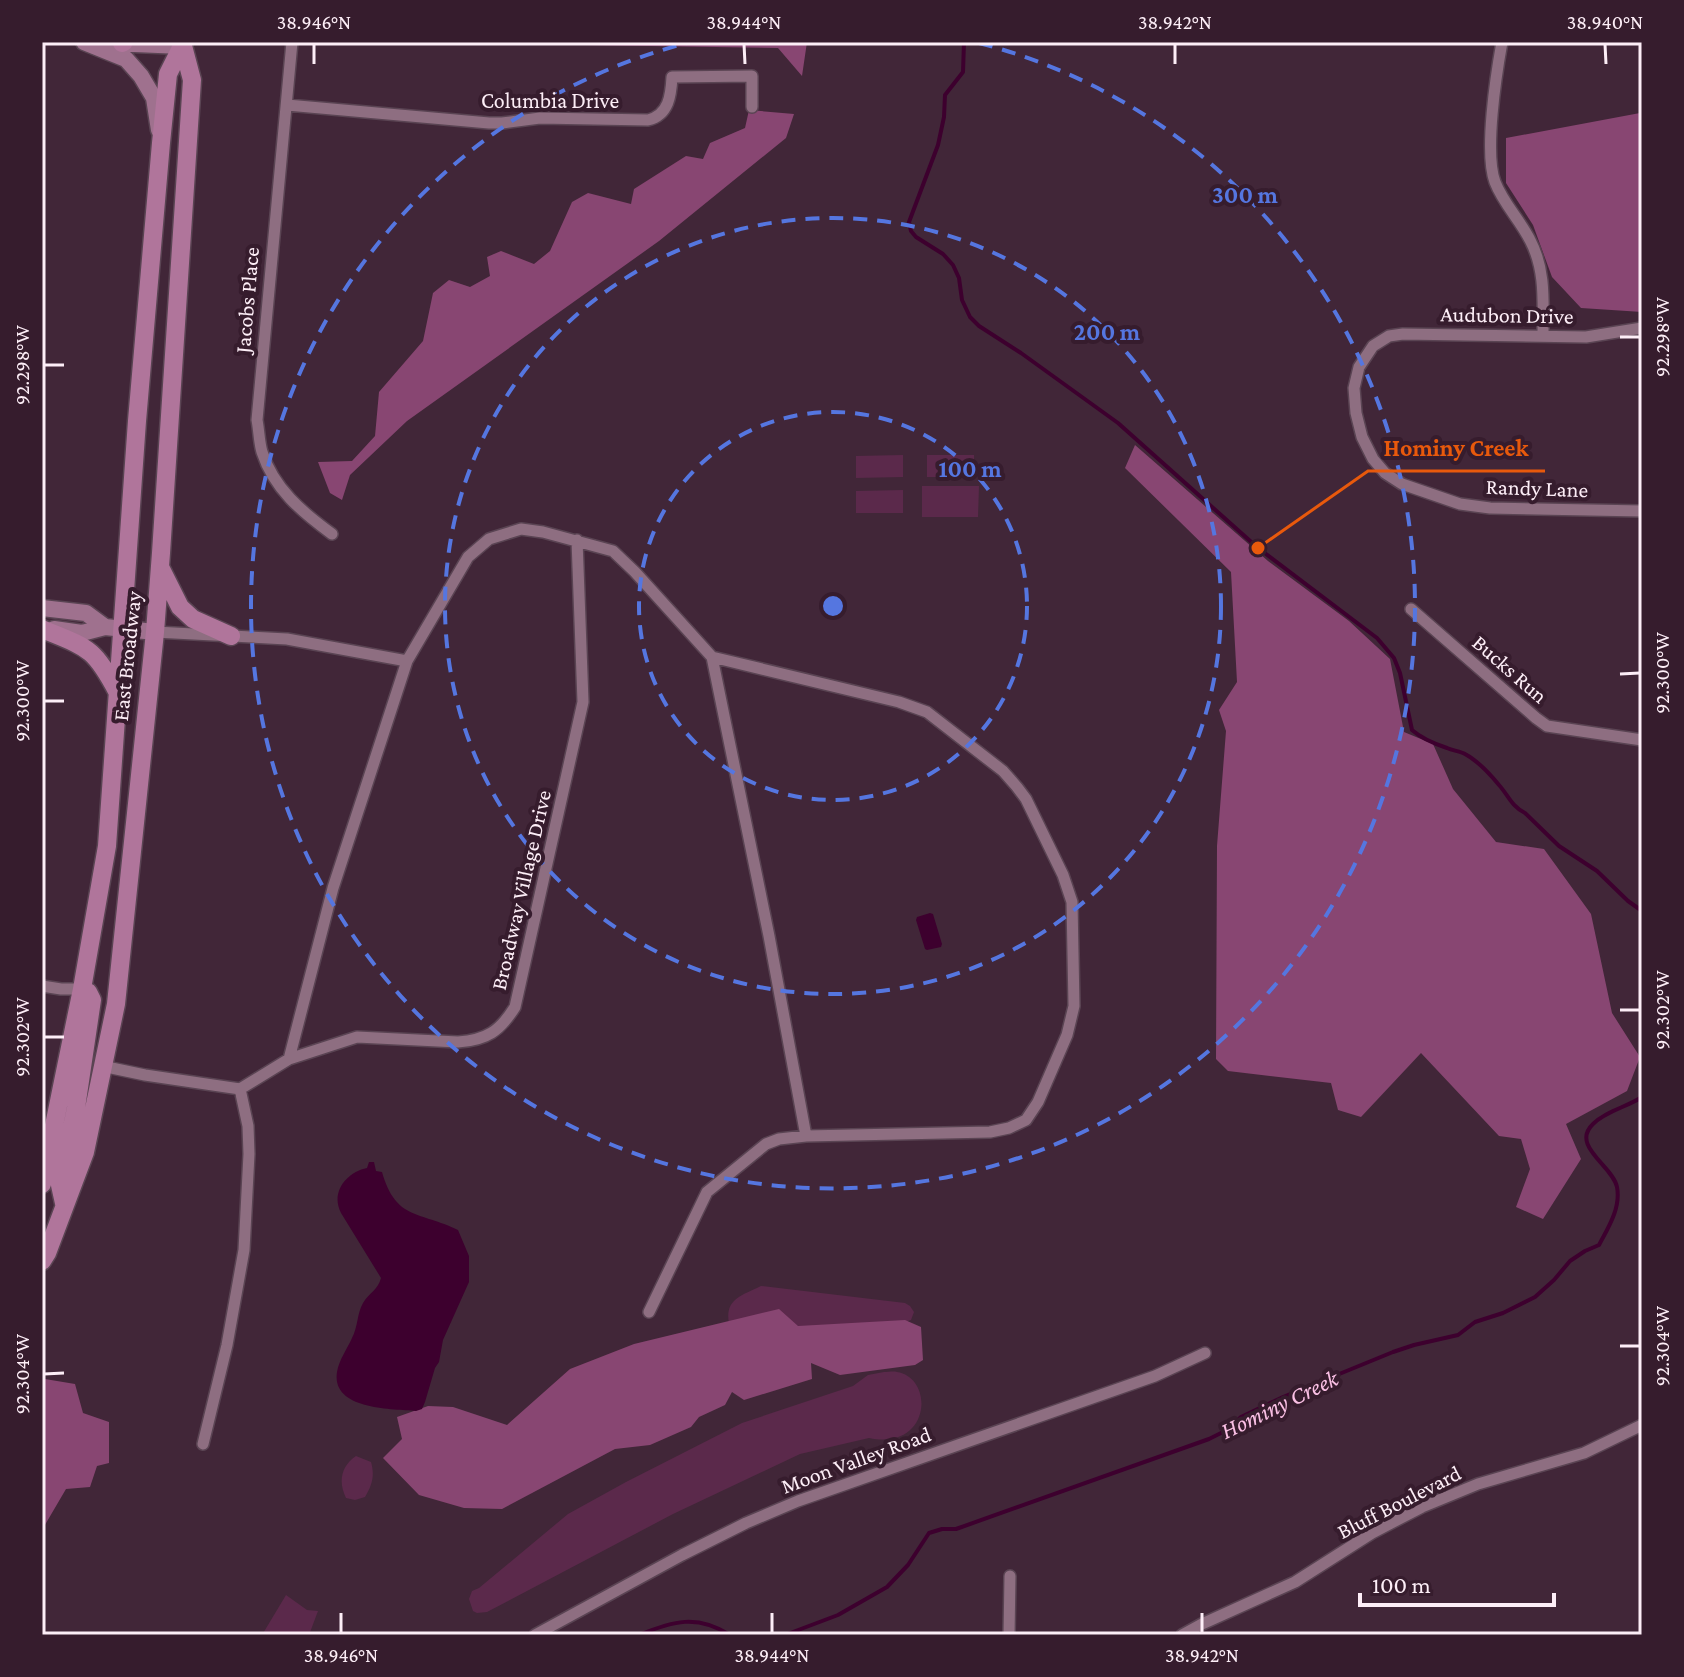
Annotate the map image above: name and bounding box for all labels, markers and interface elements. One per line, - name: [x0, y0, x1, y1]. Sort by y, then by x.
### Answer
- text: 38.946°N: [277, 11, 351, 33]
- text: 38.944°N: [706, 11, 782, 33]
- text: 38.942°N: [1138, 11, 1212, 33]
- text: 38.940°N: [1567, 11, 1643, 33]
- street label: Columbia Drive: [481, 88, 619, 113]
- text: 300 m: [1212, 181, 1279, 208]
- street label: Jacobs Place: [230, 246, 264, 356]
- text: 92.298°W: [1651, 296, 1673, 377]
- street label: Audubon Drive: [1440, 301, 1574, 329]
- text: 200 m: [1074, 318, 1141, 345]
- text: 92.298°W: [11, 324, 33, 405]
- callout: Hominy Creek: [1368, 423, 1545, 471]
- text: Hominy Creek: [1383, 434, 1529, 461]
- text: 100 m: [938, 455, 1002, 482]
- street label: Randy Lane: [1485, 474, 1589, 502]
- street label: East Broadway: [108, 589, 146, 722]
- centre of rings: [819, 592, 847, 620]
- street label: Bucks Run: [1467, 630, 1553, 708]
- text: 92.300°W: [1651, 632, 1673, 714]
- text: 92.300°W: [11, 660, 33, 742]
- street label: Broadway Village Drive: [486, 788, 556, 992]
- text: 92.302°W: [1651, 970, 1673, 1050]
- text: 92.302°W: [11, 997, 33, 1077]
- text: 92.304°W: [1651, 1305, 1673, 1386]
- text: 92.304°W: [11, 1333, 33, 1414]
- water label: Hominy Creek: [1216, 1363, 1344, 1444]
- street label: Moon Valley Road: [778, 1421, 935, 1499]
- street label: Bluff Boulevard: [1333, 1460, 1466, 1544]
- scale bar: [1360, 1557, 1554, 1607]
- text: 100 m: [1372, 1571, 1431, 1598]
- text: 38.946°N: [304, 1644, 378, 1666]
- text: 38.944°N: [734, 1644, 810, 1666]
- text: 38.942°N: [1165, 1644, 1239, 1666]

